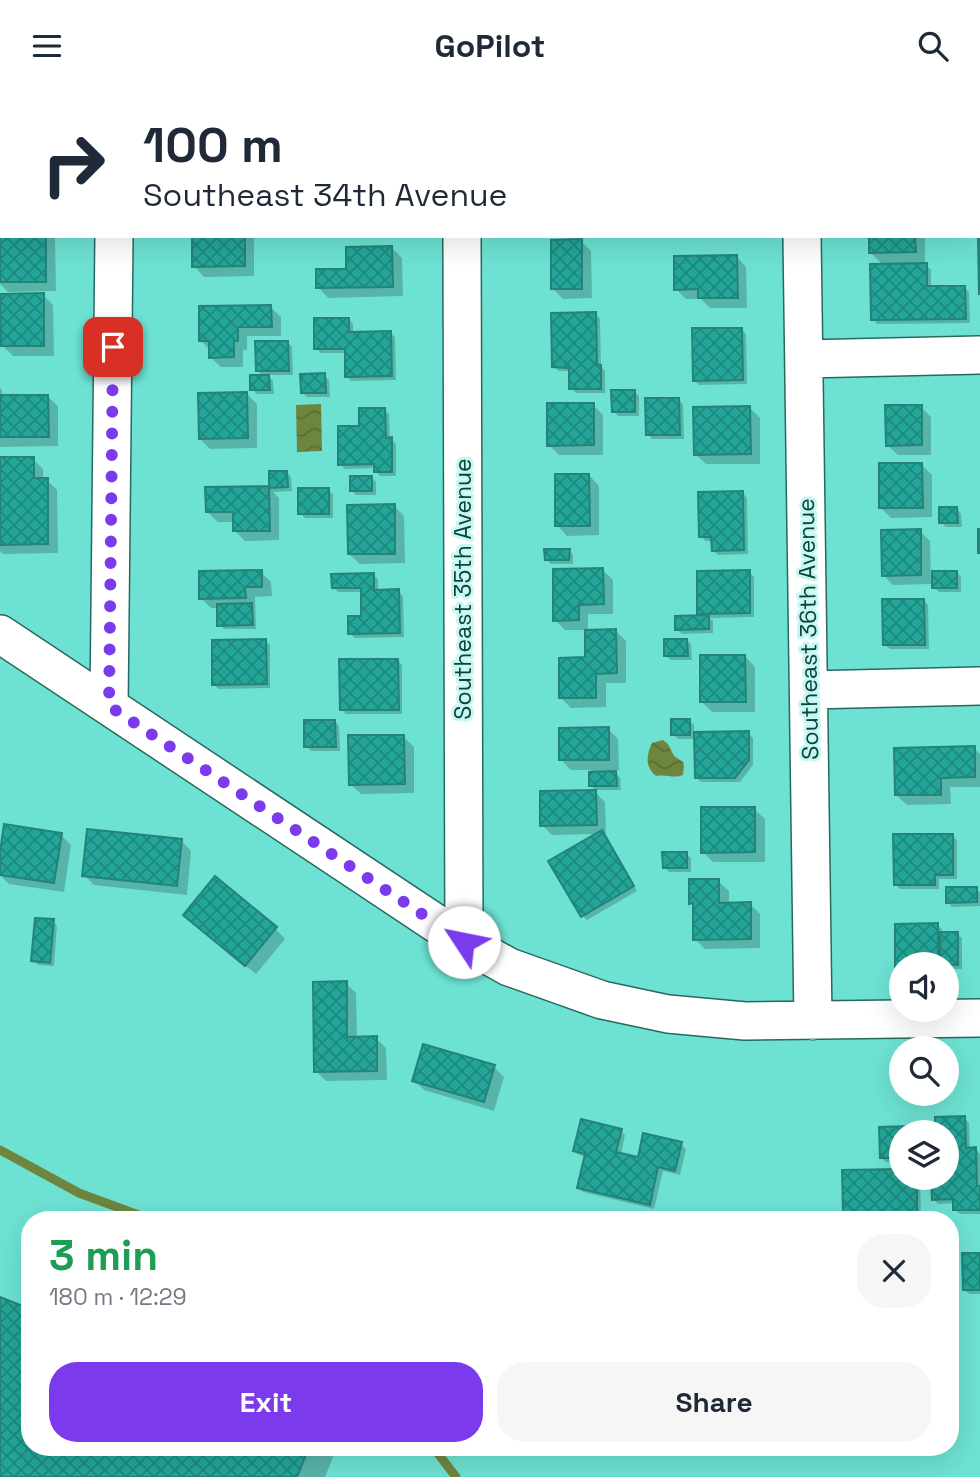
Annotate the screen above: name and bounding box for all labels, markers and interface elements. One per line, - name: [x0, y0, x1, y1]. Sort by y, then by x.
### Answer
- text: GoPilot: [435, 26, 545, 66]
- icon: menu: [28, 27, 66, 65]
- icon: search: [914, 27, 952, 65]
- text: 100 m: [143, 114, 283, 176]
- icon: right: [28, 119, 119, 210]
- text: Southeast 34th Avenue: [143, 175, 507, 215]
- pin: [83, 317, 143, 377]
- icon: arrive: [94, 328, 132, 366]
- street label: Southeast 35th Avenue: [448, 458, 478, 720]
- street label: Southeast 36th Avenue: [791, 498, 825, 760]
- position arrow: [427, 905, 501, 979]
- map controls: [889, 952, 959, 1190]
- button: sound: [889, 952, 959, 1022]
- button: search: [889, 1036, 959, 1106]
- button: layers: [889, 1120, 959, 1190]
- text: 3 min: [49, 1229, 158, 1282]
- button: close: [857, 1234, 931, 1308]
- text: 180 m · 12:29: [49, 1282, 187, 1312]
- button: Exit: [49, 1362, 483, 1442]
- button: Share: [497, 1362, 931, 1442]

